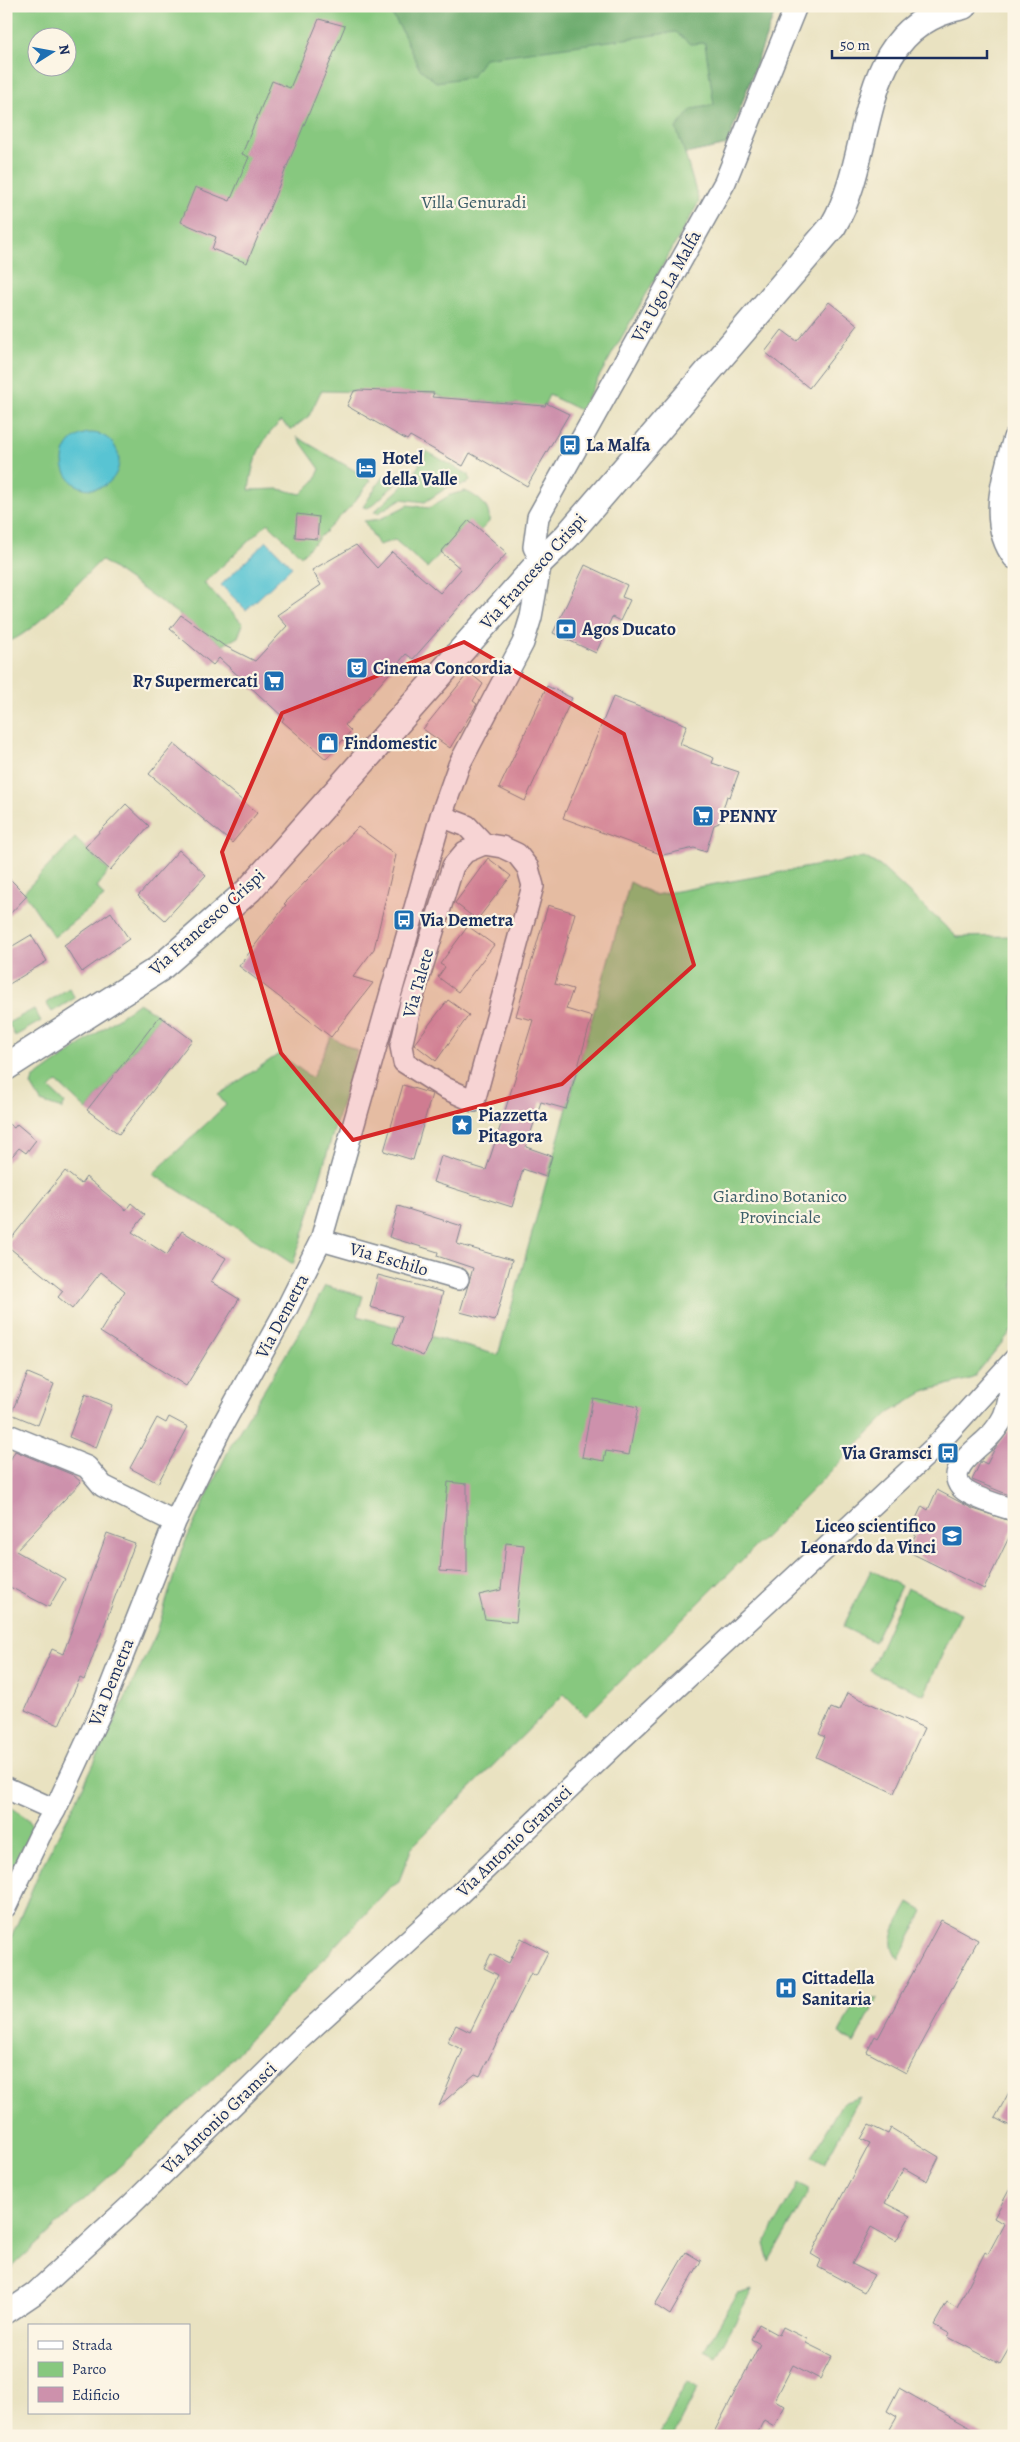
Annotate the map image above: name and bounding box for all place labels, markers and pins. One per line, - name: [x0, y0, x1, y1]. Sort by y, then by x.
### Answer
- bus stop icon: La Malfa: [558, 433, 582, 457]
- place label: La Malfa: [586, 433, 651, 457]
- place label: Hotel della Valle: [382, 446, 458, 491]
- hotel icon: Hotel della Valle: [354, 456, 378, 480]
- bank icon: Agos Ducato: [554, 617, 578, 641]
- place label: Agos Ducato: [581, 617, 676, 641]
- theatre icon: Cinema Concordia: [345, 656, 369, 680]
- place label: Cinema Concordia: [373, 656, 513, 680]
- place label: R7 Supermercati: [133, 669, 258, 693]
- supermarket icon: R7 Supermercati: [262, 669, 286, 693]
- shop icon: Findomestic: [316, 731, 340, 755]
- place label: Findomestic: [344, 731, 437, 755]
- supermarket icon: PENNY: [691, 804, 715, 828]
- place label: PENNY: [719, 804, 777, 828]
- bus stop icon: Via Demetra: [392, 908, 416, 932]
- place label: Via Demetra: [419, 908, 514, 932]
- place label: Piazzetta Pitagora: [478, 1103, 548, 1148]
- place icon: Piazzetta Pitagora: [450, 1113, 474, 1137]
- place label: Via Gramsci: [841, 1441, 932, 1465]
- bus stop icon: Via Gramsci: [936, 1441, 960, 1465]
- place label: Liceo scientifico Leonardo da Vinci: [801, 1514, 936, 1559]
- school or university icon: Liceo scientifico Leonardo da Vinci: [940, 1524, 964, 1548]
- place label: Cittadella Sanitaria: [802, 1966, 875, 2011]
- hospital icon: Cittadella Sanitaria: [774, 1976, 798, 2000]

